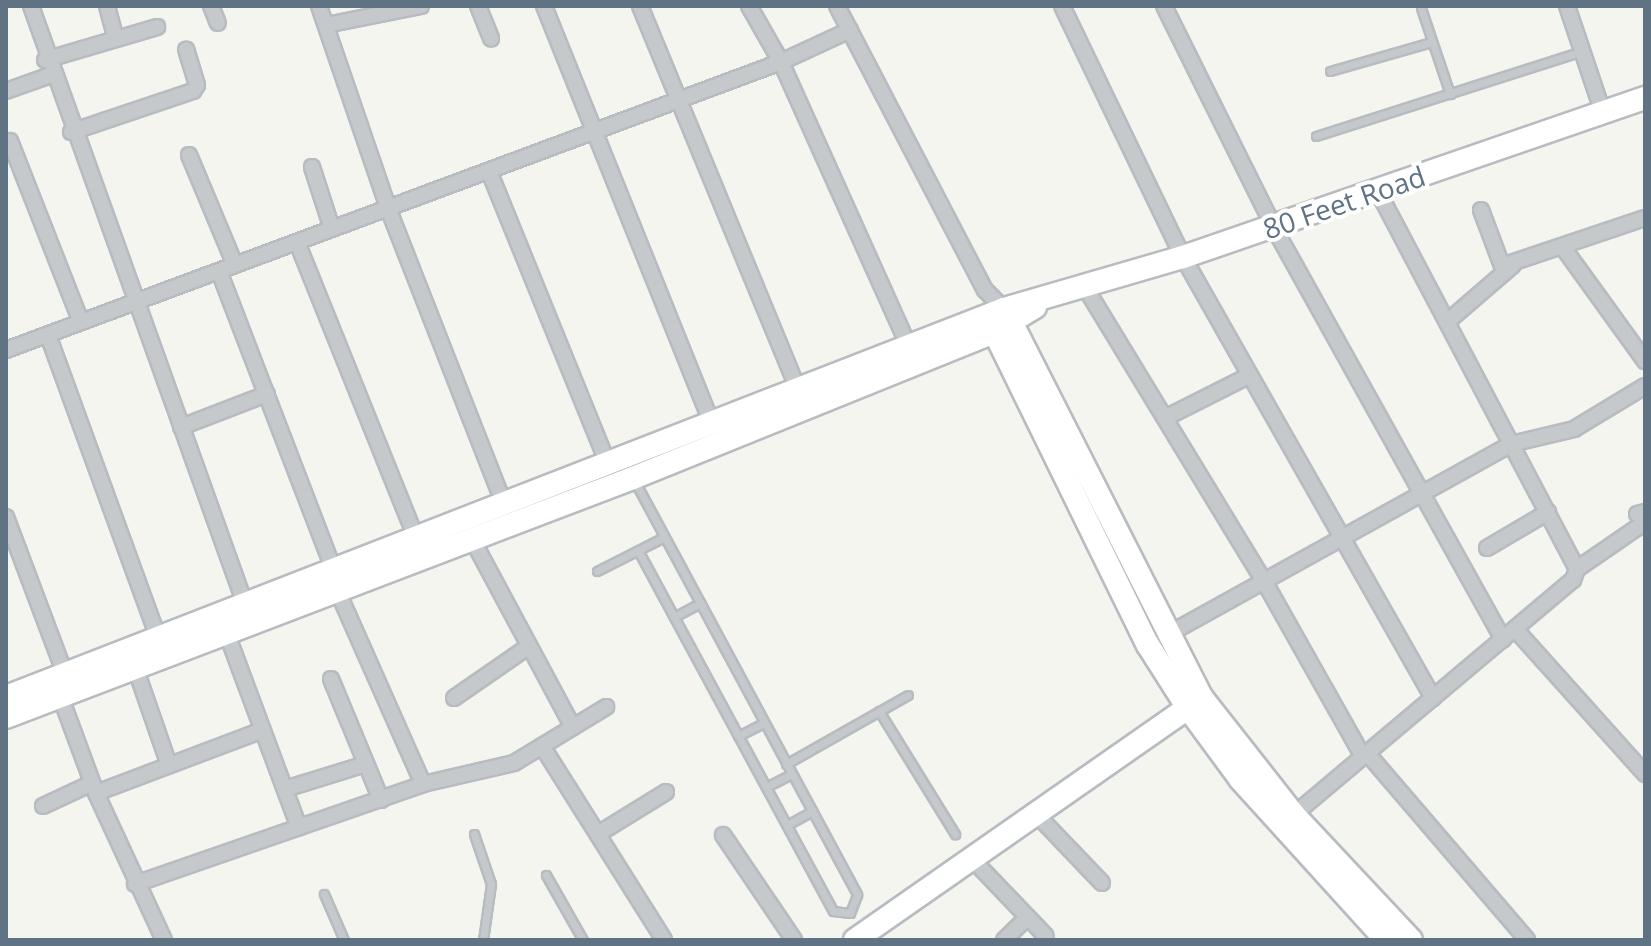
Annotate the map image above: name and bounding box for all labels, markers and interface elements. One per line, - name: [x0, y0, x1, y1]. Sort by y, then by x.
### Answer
- street label: 80 Feet Road: [1259, 159, 1429, 245]

